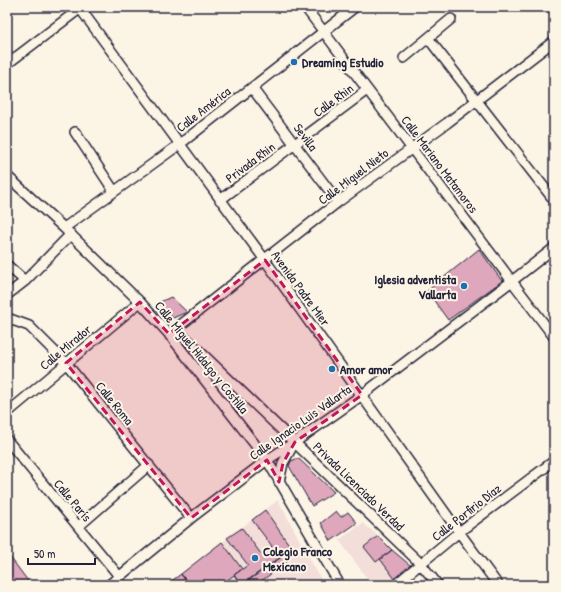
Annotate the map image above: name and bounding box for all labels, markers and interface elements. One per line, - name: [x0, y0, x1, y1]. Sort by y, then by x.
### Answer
- place label: Dreaming Estudio: [302, 53, 384, 72]
- marker: Dreaming Estudio: [289, 57, 299, 67]
- street label: Calle Rhin: [309, 79, 357, 121]
- street label: Calle América: [172, 82, 234, 136]
- street label: Calle Mariano Matamoros: [397, 112, 483, 216]
- street label: Sevilla: [290, 120, 322, 154]
- street label: Privada Rhin: [222, 137, 279, 187]
- street label: Calle Miguel Nieto: [314, 144, 392, 208]
- street label: Avenida Padre Mier: [268, 247, 334, 329]
- place label: Iglesia adventista Vallarta: [374, 270, 457, 303]
- marker: Iglesia adventista Vallarta: [459, 281, 469, 291]
- street label: Calle Miguel Hidalgo y Costilla: [151, 297, 253, 417]
- street label: Calle Mirador: [35, 320, 95, 374]
- place label: Amor amor: [340, 360, 394, 378]
- marker: Amor amor: [327, 364, 337, 374]
- street label: Calle Roma: [92, 377, 138, 429]
- street label: Calle Ignacio Luis Vallarta: [245, 380, 355, 464]
- street label: Privada Licenciado Verdad: [309, 438, 409, 534]
- street label: Calle París: [50, 475, 96, 525]
- street label: Calle Porfirio Díaz: [428, 479, 505, 545]
- scale bar: [28, 540, 95, 566]
- place label: Colegio Franco Mexicano: [263, 542, 333, 575]
- text: 50 m: [34, 545, 55, 562]
- marker: Colegio Franco Mexicano: [250, 553, 260, 563]

